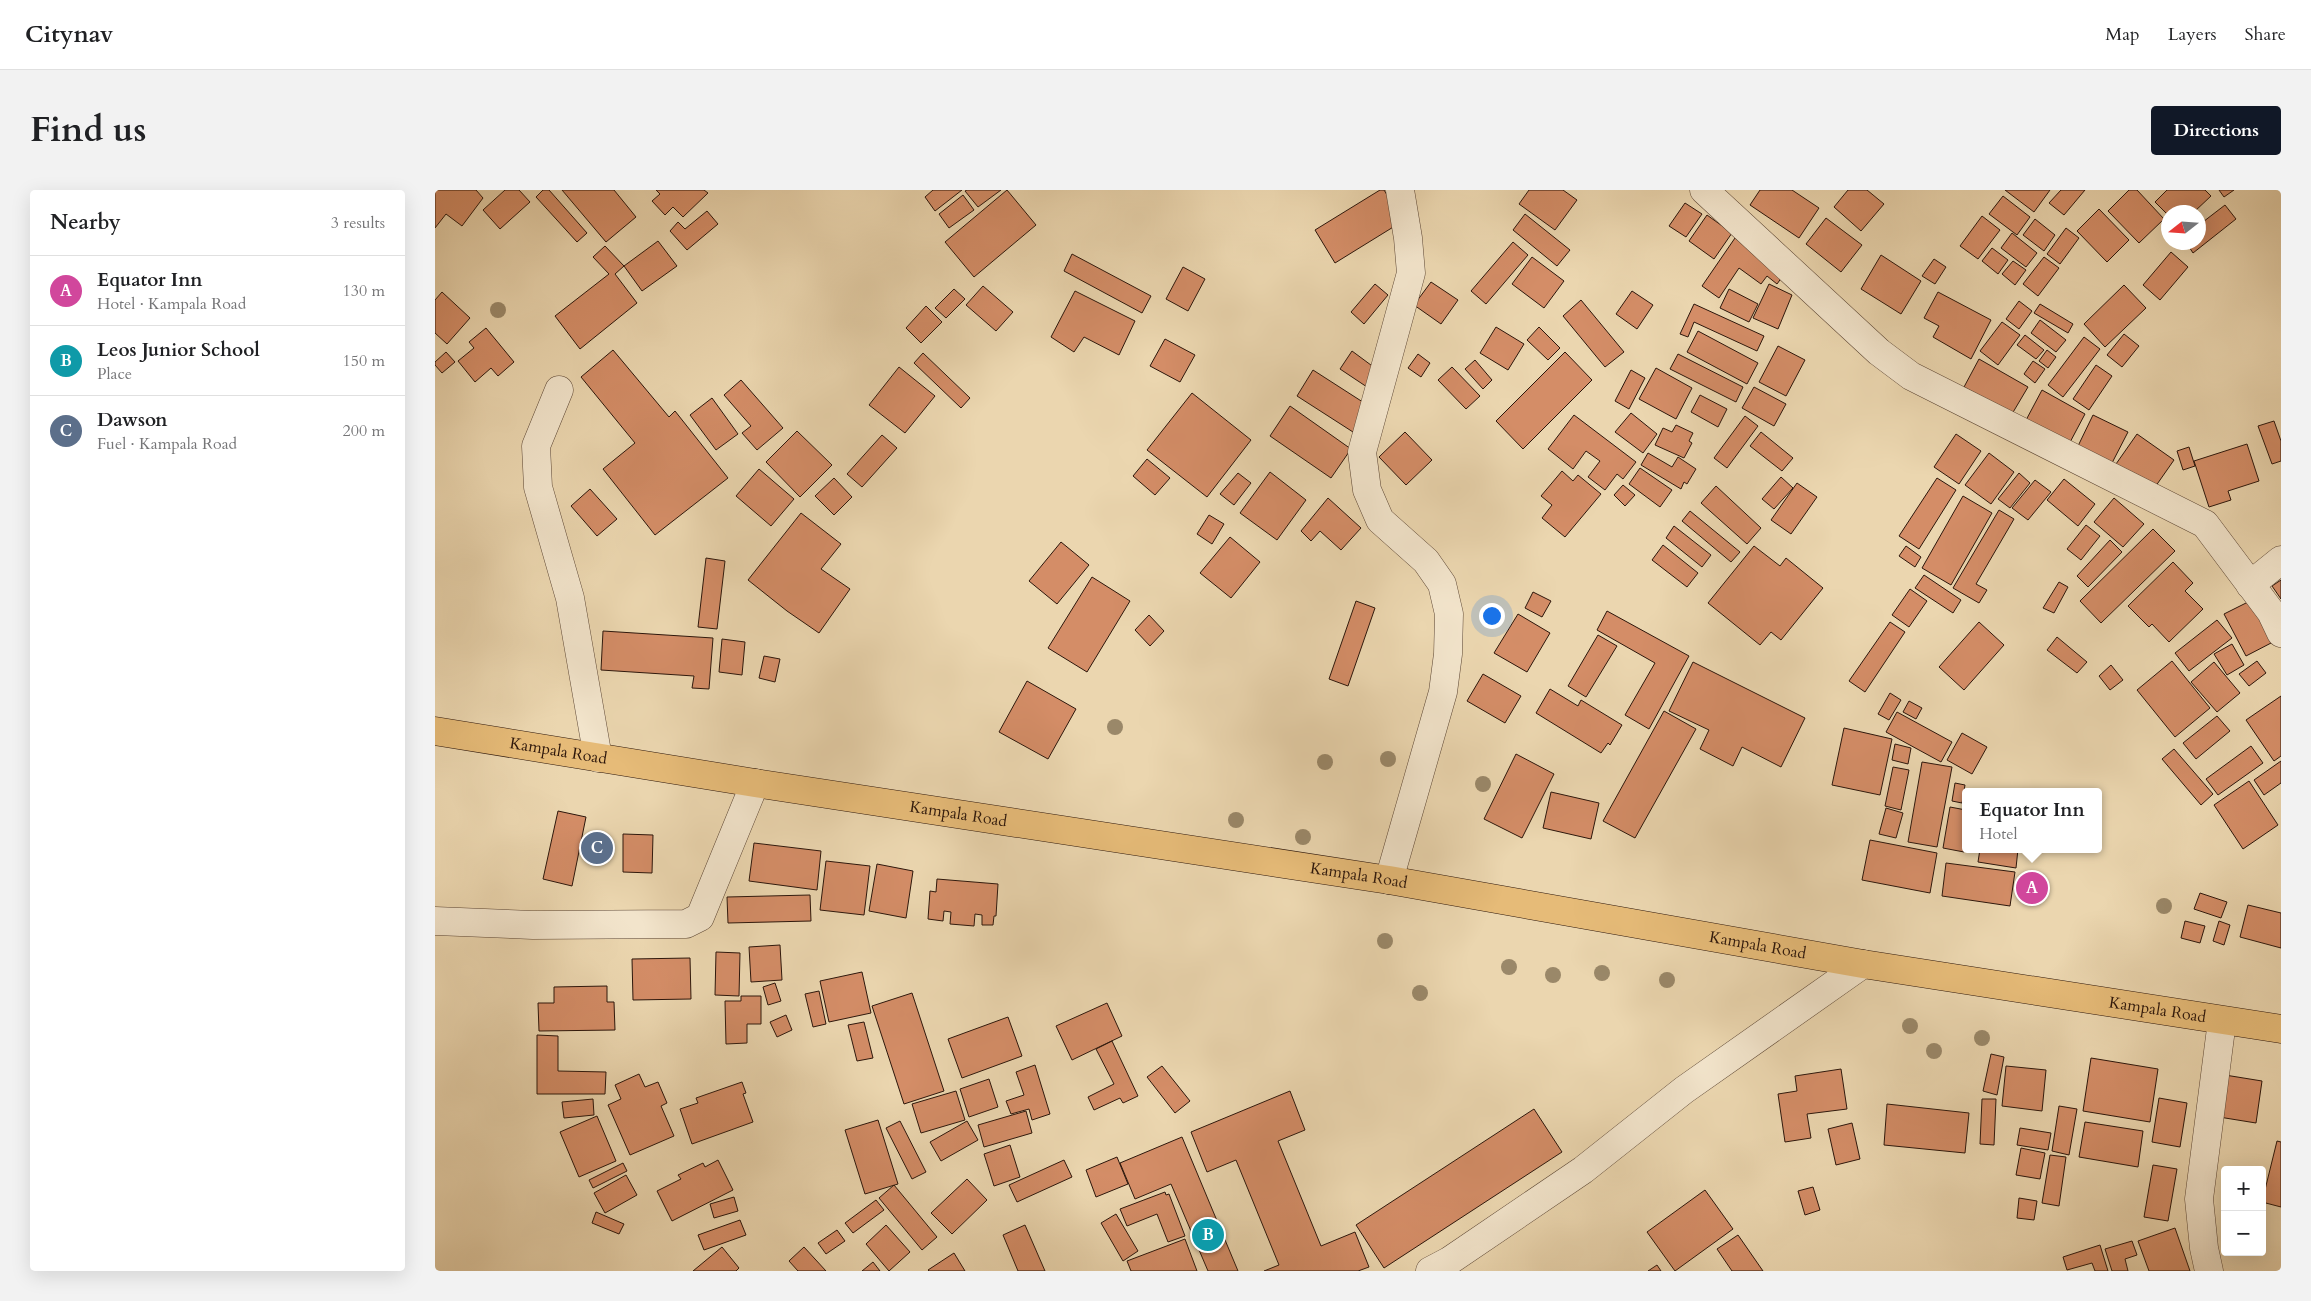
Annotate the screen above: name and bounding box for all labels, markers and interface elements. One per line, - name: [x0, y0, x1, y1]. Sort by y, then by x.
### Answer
- text: Citynav: [25, 18, 113, 51]
- text: Map: [2105, 22, 2140, 47]
- text: Layers: [2168, 22, 2217, 47]
- text: Share: [2245, 22, 2286, 47]
- text: Find us: [30, 106, 146, 154]
- button: Directions: [2151, 106, 2281, 155]
- north arrow: [2161, 205, 2206, 250]
- text: Nearby: [50, 208, 121, 237]
- text: 3 results: [331, 212, 385, 234]
- text: Equator Inn: [97, 267, 203, 293]
- text: A: [60, 280, 72, 302]
- text: 130 m: [343, 280, 385, 302]
- text: Hotel · Kampala Road: [97, 293, 246, 315]
- text: Leos Junior School: [97, 337, 260, 363]
- text: B: [60, 350, 72, 372]
- text: 150 m: [343, 350, 385, 372]
- text: Place: [97, 363, 132, 385]
- text: Dawson: [97, 407, 167, 433]
- text: C: [60, 420, 72, 442]
- text: 200 m: [343, 420, 385, 442]
- text: Fuel · Kampala Road: [97, 433, 237, 455]
- your location: [1479, 603, 1505, 629]
- street label: Kampala Road: [508, 732, 609, 770]
- popup: [1962, 788, 2102, 853]
- street label: Kampala Road: [908, 796, 1009, 833]
- text: Equator Inn: [1979, 797, 2085, 823]
- text: Hotel: [1979, 823, 2018, 845]
- pin: C: [581, 829, 613, 867]
- street label: Kampala Road: [1309, 857, 1410, 894]
- pin: A: [2016, 869, 2048, 907]
- street label: Kampala Road: [1707, 926, 1808, 965]
- street label: Kampala Road: [2107, 991, 2208, 1028]
- map controls: [2221, 1166, 2266, 1256]
- button: +: [2221, 1166, 2266, 1211]
- button: −: [2221, 1211, 2266, 1256]
- pin: B: [1192, 1216, 1224, 1254]

